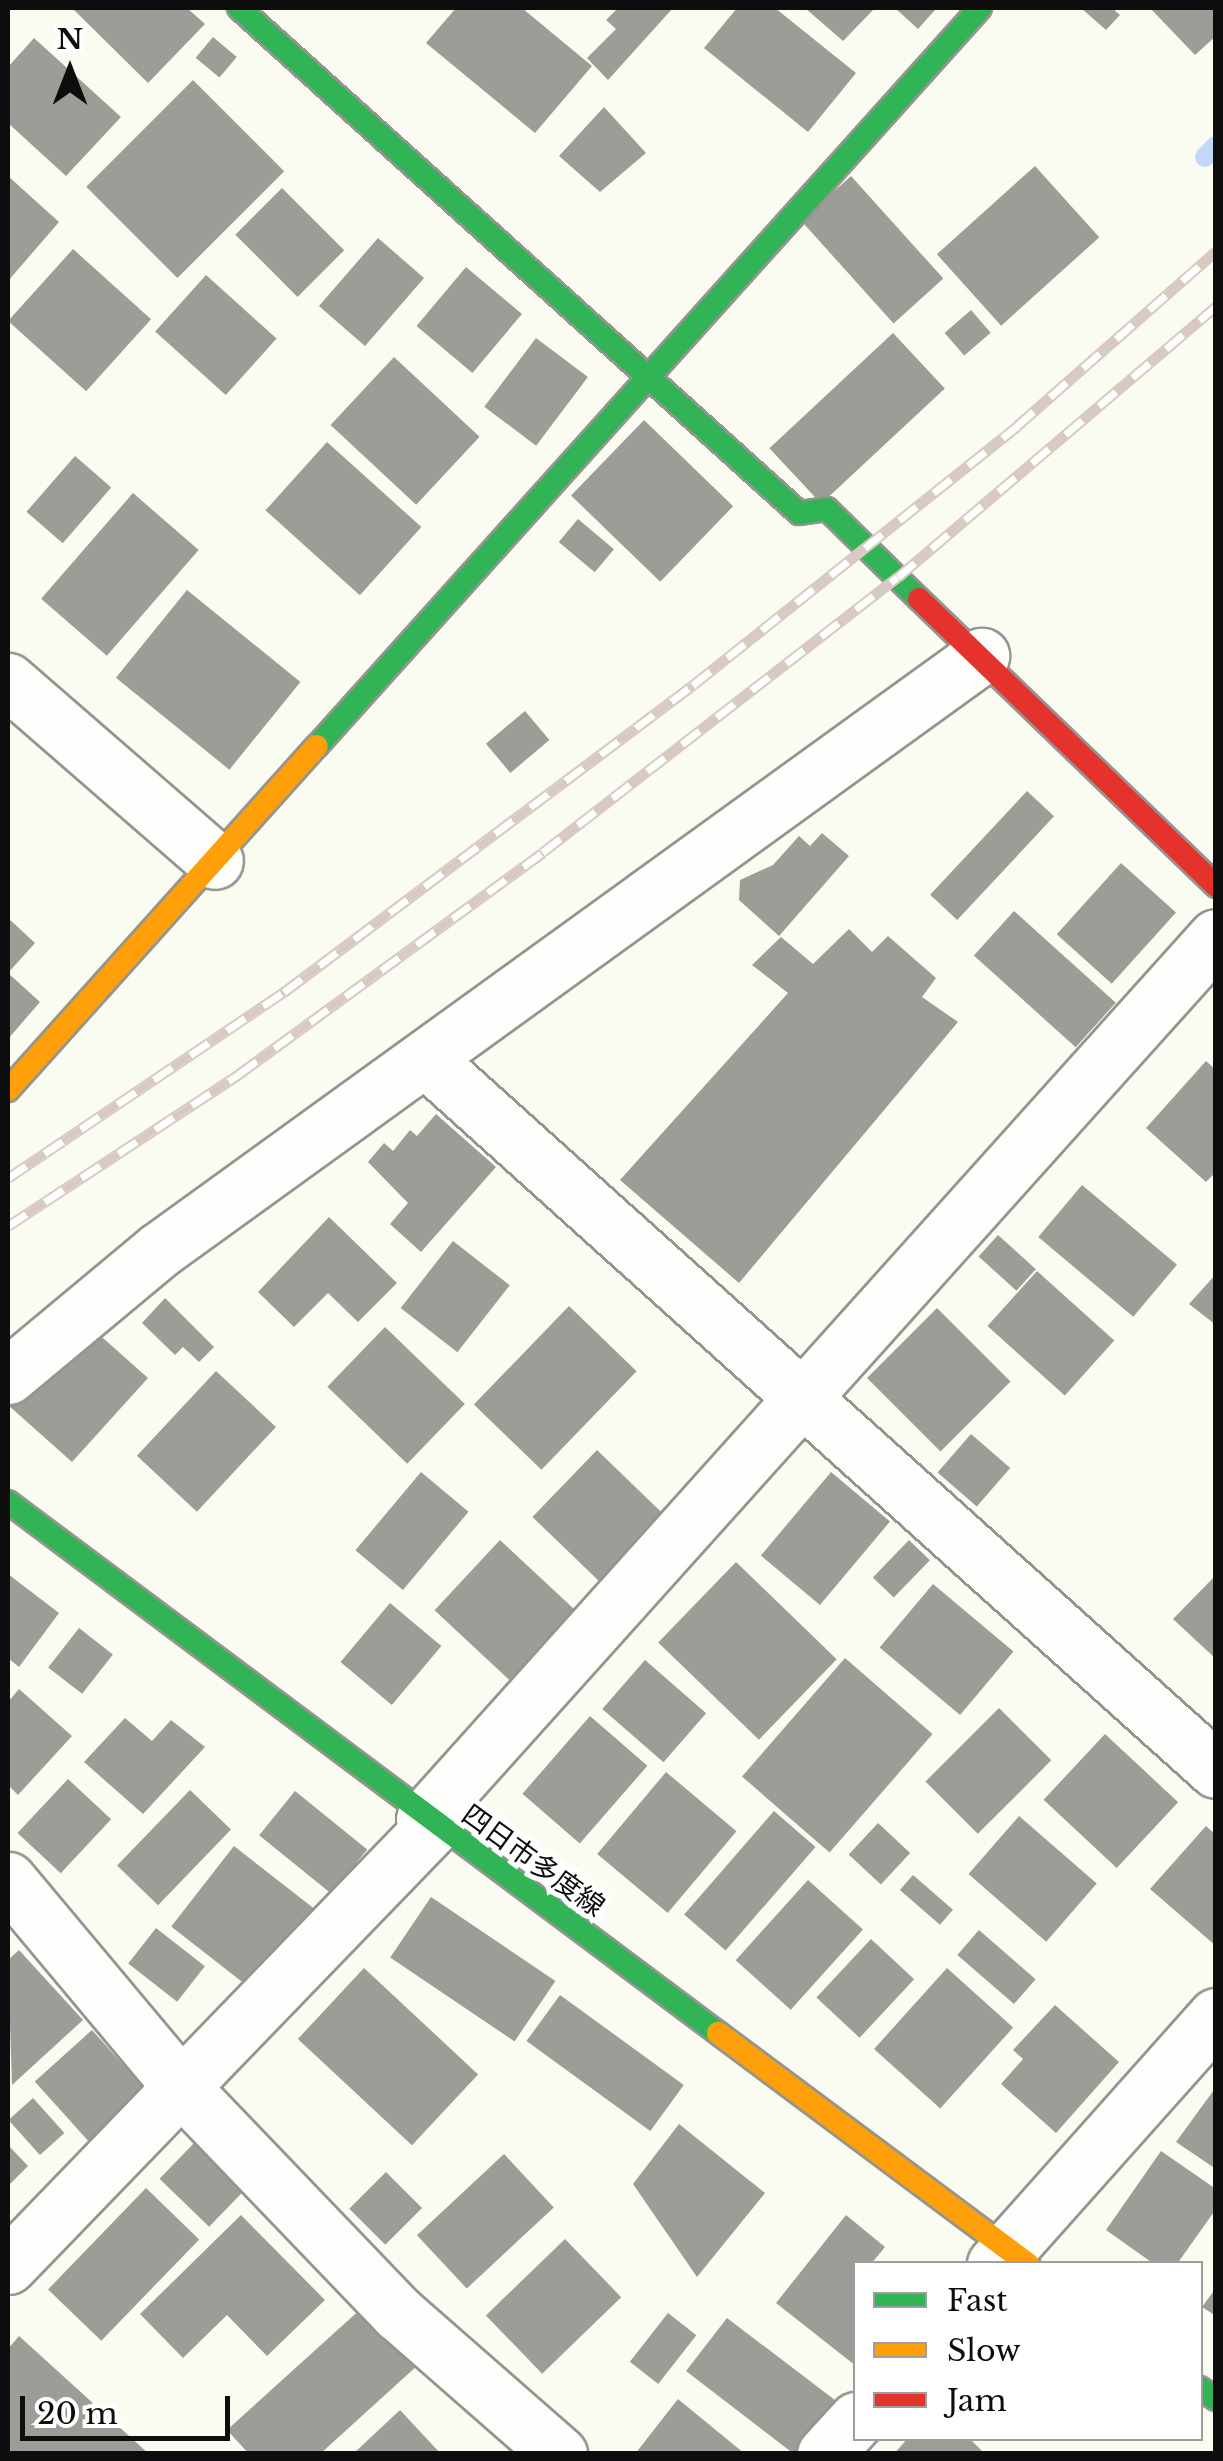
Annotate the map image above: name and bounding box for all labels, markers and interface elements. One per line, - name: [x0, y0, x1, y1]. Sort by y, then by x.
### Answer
- north arrow: [20, 20, 120, 120]
- text: N: [57, 22, 83, 57]
- street label: 四日市多度線: [455, 1798, 611, 1924]
- legend: [853, 2261, 1203, 2441]
- text: Fast: [947, 2282, 1008, 2319]
- text: Slow: [947, 2332, 1021, 2369]
- scale bar: [25, 2376, 235, 2438]
- text: Jam: [947, 2382, 1007, 2419]
- text: 20 m: [37, 2395, 118, 2432]

